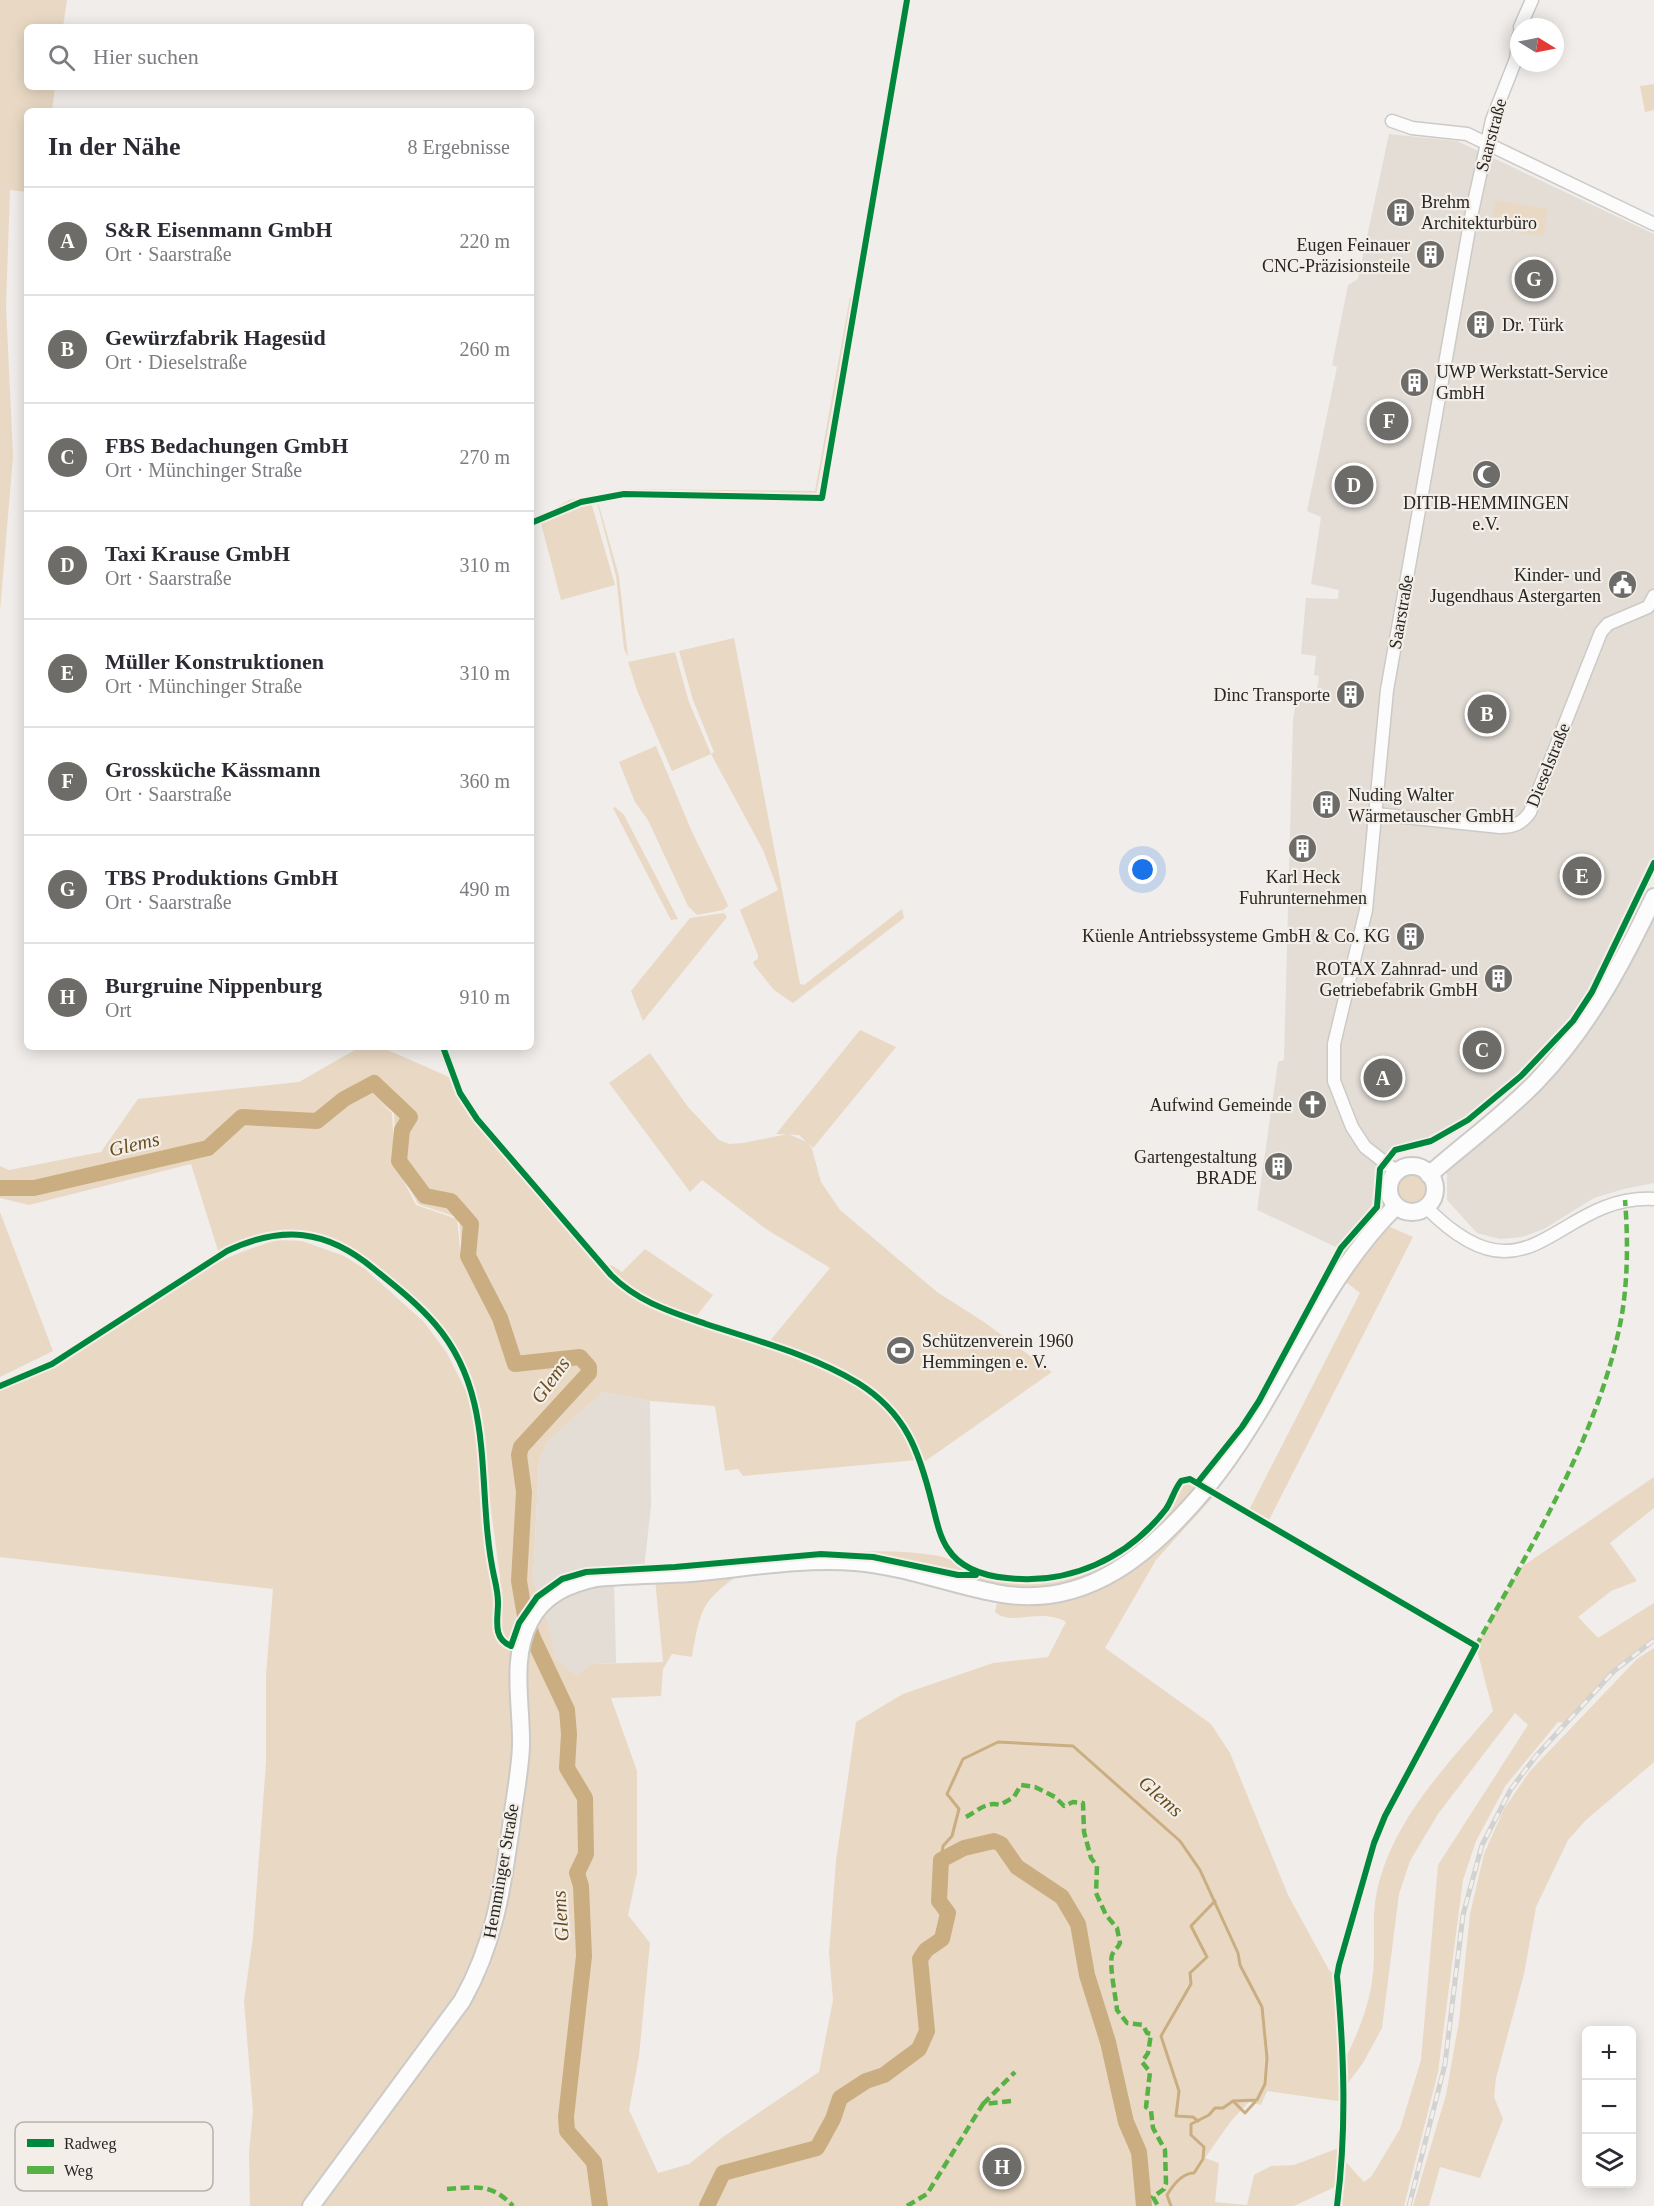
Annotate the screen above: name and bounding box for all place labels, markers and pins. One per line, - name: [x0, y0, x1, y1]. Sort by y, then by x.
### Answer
- place label: Brehm Architekturbüro: [1421, 192, 1537, 233]
- building icon: Brehm Architekturbüro: [1384, 196, 1416, 228]
- place label: Eugen Feinauer CNC-Präzisionsteile: [1262, 235, 1410, 276]
- building icon: Eugen Feinauer CNC-Präzisionsteile: [1415, 239, 1447, 271]
- pin: G: [1514, 256, 1553, 302]
- building icon: Dr. Türk: [1465, 309, 1497, 341]
- place label: Dr. Türk: [1502, 315, 1564, 335]
- place label: UWP Werkstatt-Service GmbH: [1436, 362, 1608, 403]
- building icon: UWP Werkstatt-Service GmbH: [1399, 366, 1431, 398]
- pin: F: [1370, 398, 1408, 444]
- mosque icon: DITIB-HEMMINGEN e.V.: [1470, 458, 1502, 490]
- pin: D: [1334, 462, 1374, 508]
- place label: DITIB-HEMMINGEN e.V.: [1403, 493, 1569, 534]
- place label: Kinder- und Jugendhaus Astergarten: [1430, 565, 1601, 606]
- public building icon: Kinder- und Jugendhaus Astergarten: [1606, 569, 1638, 601]
- building icon: Dinc Transporte: [1335, 679, 1367, 711]
- place label: Dinc Transporte: [1214, 685, 1330, 705]
- pin: B: [1468, 692, 1506, 736]
- place label: Nuding Walter Wärmetauscher GmbH: [1348, 785, 1514, 826]
- building icon: Nuding Walter Wärmetauscher GmbH: [1311, 789, 1343, 821]
- building icon: Karl Heck Fuhrunternehmen: [1287, 832, 1319, 864]
- pin: E: [1562, 854, 1602, 898]
- place label: Karl Heck Fuhrunternehmen: [1239, 867, 1367, 908]
- building icon: Küenle Antriebssysteme GmbH & Co. KG: [1395, 920, 1427, 952]
- place label: Küenle Antriebssysteme GmbH & Co. KG: [1082, 926, 1390, 946]
- place label: ROTAX Zahnrad- und Getriebefabrik GmbH: [1315, 959, 1478, 1000]
- building icon: ROTAX Zahnrad- und Getriebefabrik GmbH: [1483, 963, 1515, 995]
- pin: C: [1462, 1028, 1502, 1072]
- pin: A: [1364, 1056, 1402, 1100]
- church icon: Aufwind Gemeinde: [1297, 1089, 1329, 1121]
- place label: Aufwind Gemeinde: [1150, 1095, 1292, 1115]
- place label: Gartengestaltung BRADE: [1134, 1147, 1257, 1188]
- building icon: Gartengestaltung BRADE: [1262, 1151, 1294, 1183]
- place label: Schützenverein 1960 Hemmingen e. V.: [922, 1331, 1073, 1372]
- sports icon: Schützenverein 1960 Hemmingen e. V.: [885, 1335, 917, 1367]
- pin: H: [982, 2144, 1022, 2190]

